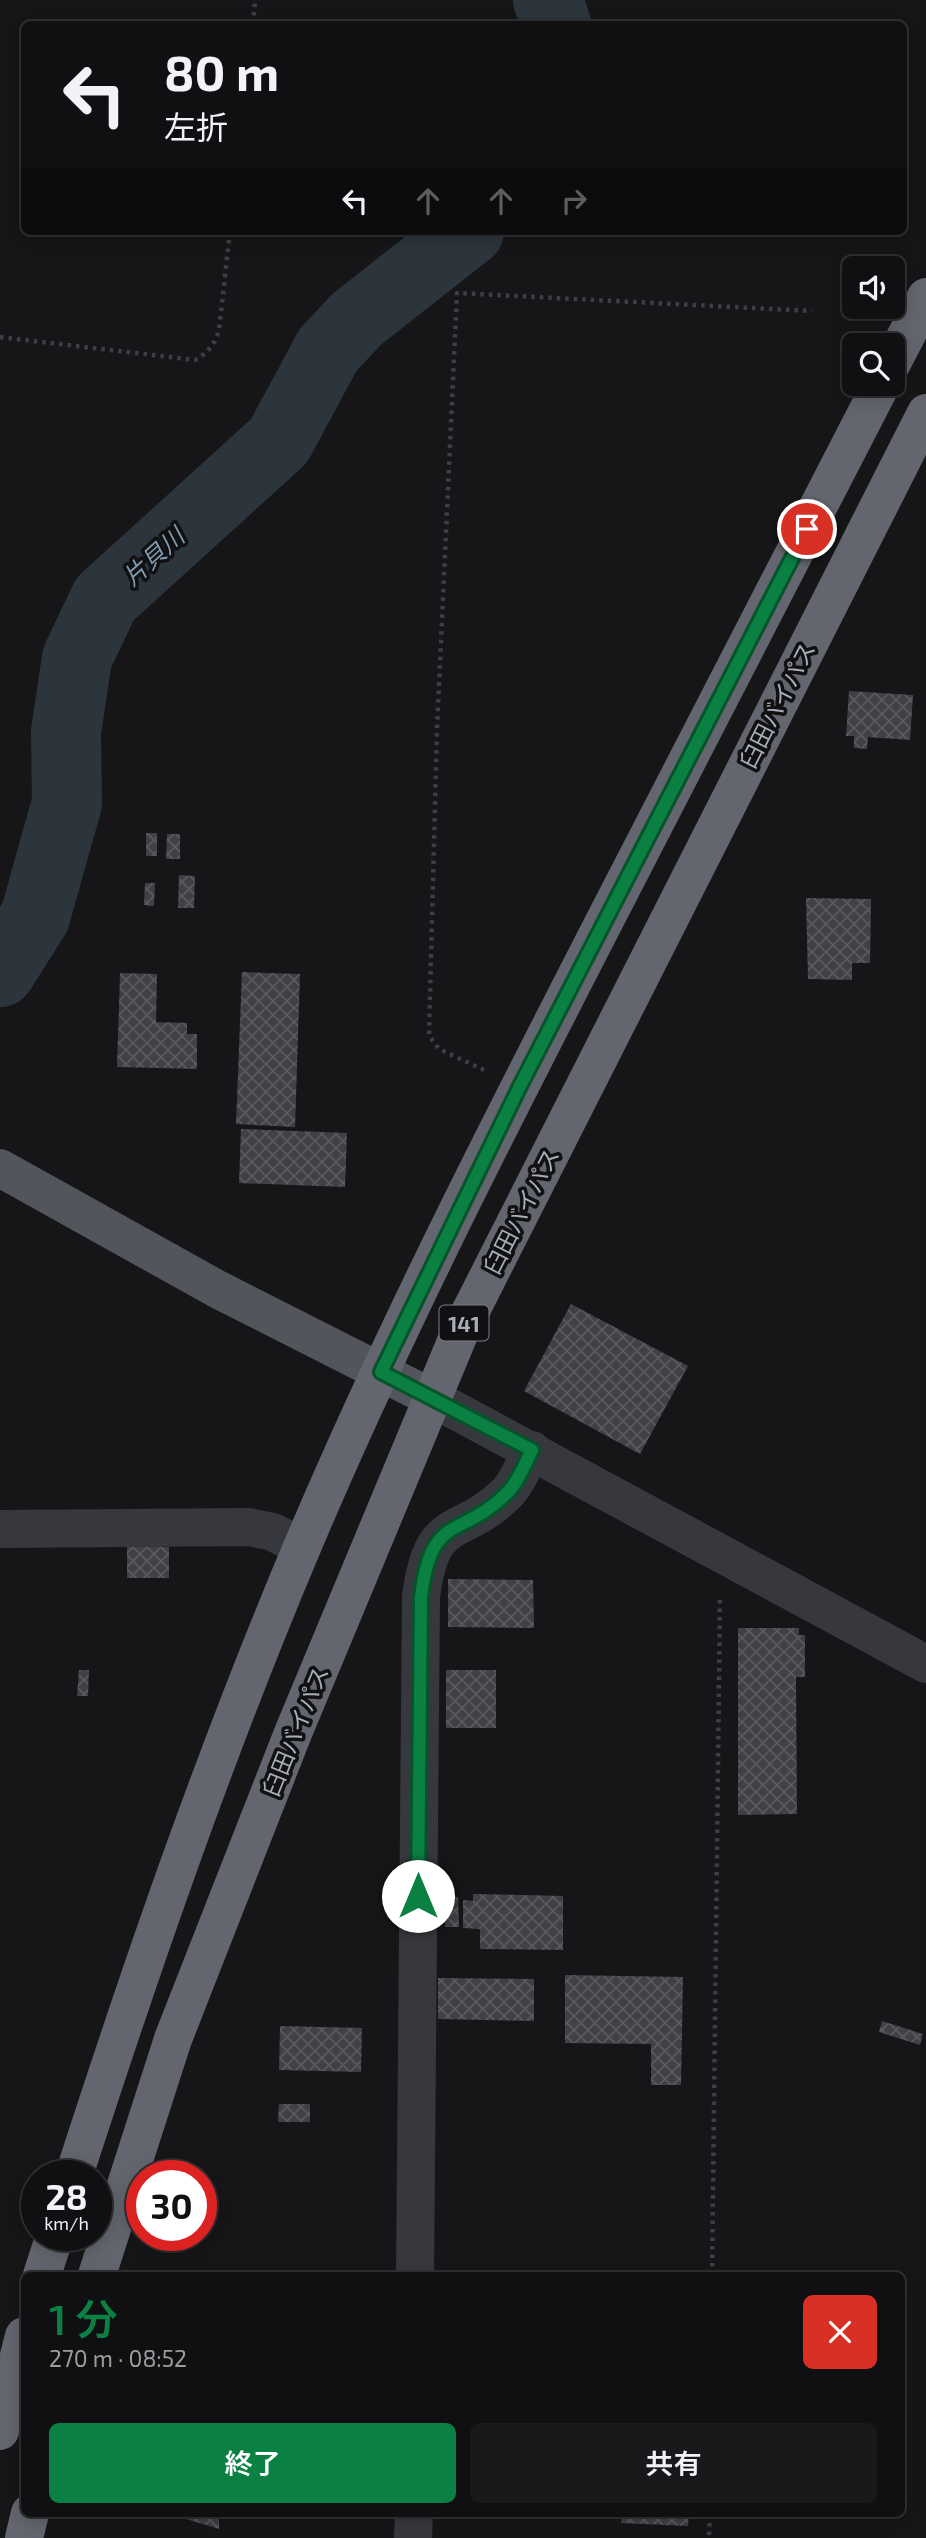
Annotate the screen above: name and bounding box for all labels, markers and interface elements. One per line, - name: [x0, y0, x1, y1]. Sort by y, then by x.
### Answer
- text: 80 m: [164, 42, 279, 101]
- icon: left: [49, 49, 140, 140]
- text: 左折: [164, 107, 228, 145]
- icon: left: [336, 182, 374, 220]
- icon: ahead: [409, 182, 447, 220]
- icon: ahead: [482, 182, 520, 220]
- icon: right: [555, 182, 593, 220]
- map controls: [842, 256, 905, 396]
- button: sound: [842, 256, 905, 319]
- button: search: [842, 333, 905, 396]
- pin: [777, 499, 837, 559]
- icon: arrive: [788, 510, 826, 548]
- water label: 片貝川: [117, 519, 192, 591]
- street label: 臼田バイパス: [733, 637, 821, 773]
- street label: 臼田バイパス: [477, 1143, 565, 1279]
- road number: 141: [440, 1306, 489, 1340]
- street label: 臼田バイパス: [256, 1662, 334, 1800]
- position arrow: [381, 1859, 455, 1933]
- speed limit sign: 30: [126, 2160, 217, 2251]
- text: 28: [45, 2175, 88, 2217]
- text: km/h: [44, 2212, 89, 2234]
- text: 1 分: [49, 2293, 118, 2343]
- button: close: [803, 2295, 877, 2369]
- text: 270 m · 08:52: [49, 2344, 187, 2372]
- button: 終了: [49, 2423, 456, 2503]
- button: 共有: [470, 2423, 877, 2503]

